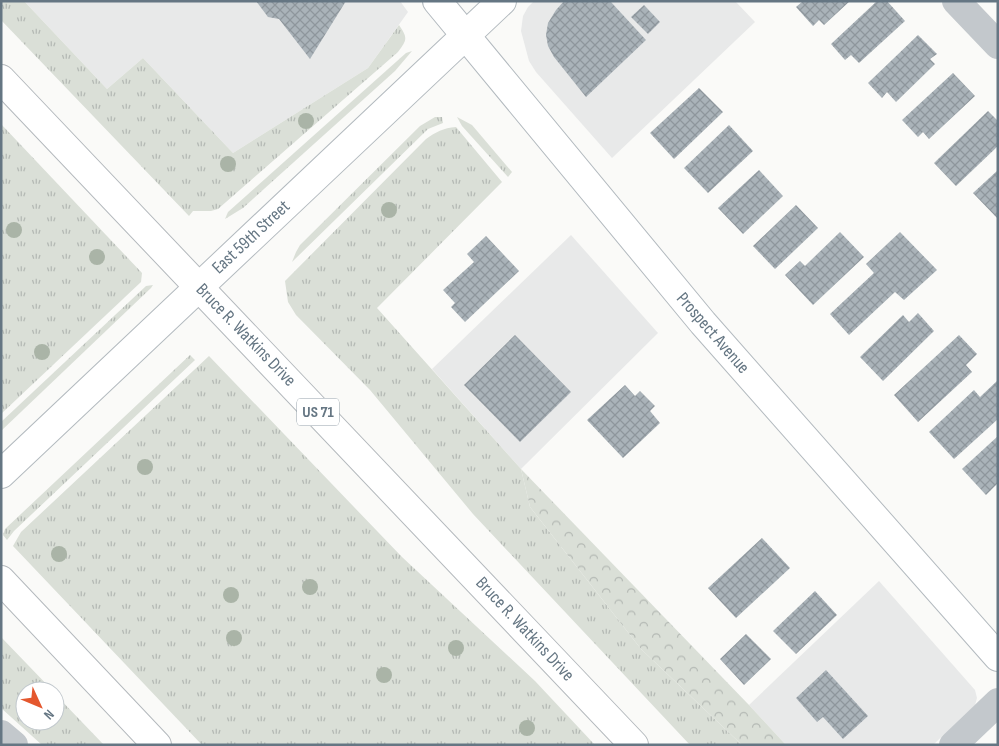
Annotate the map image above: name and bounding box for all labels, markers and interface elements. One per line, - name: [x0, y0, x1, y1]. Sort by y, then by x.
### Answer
- street label: East 59th Street: [208, 195, 294, 278]
- street label: Bruce R. Watkins Drive: [192, 279, 300, 391]
- street label: Prospect Avenue: [672, 288, 754, 378]
- road number: US 71: [297, 398, 339, 426]
- street label: Bruce R. Watkins Drive: [471, 573, 579, 685]
- north arrow: [15, 681, 65, 731]
- text: N: [40, 706, 58, 723]

